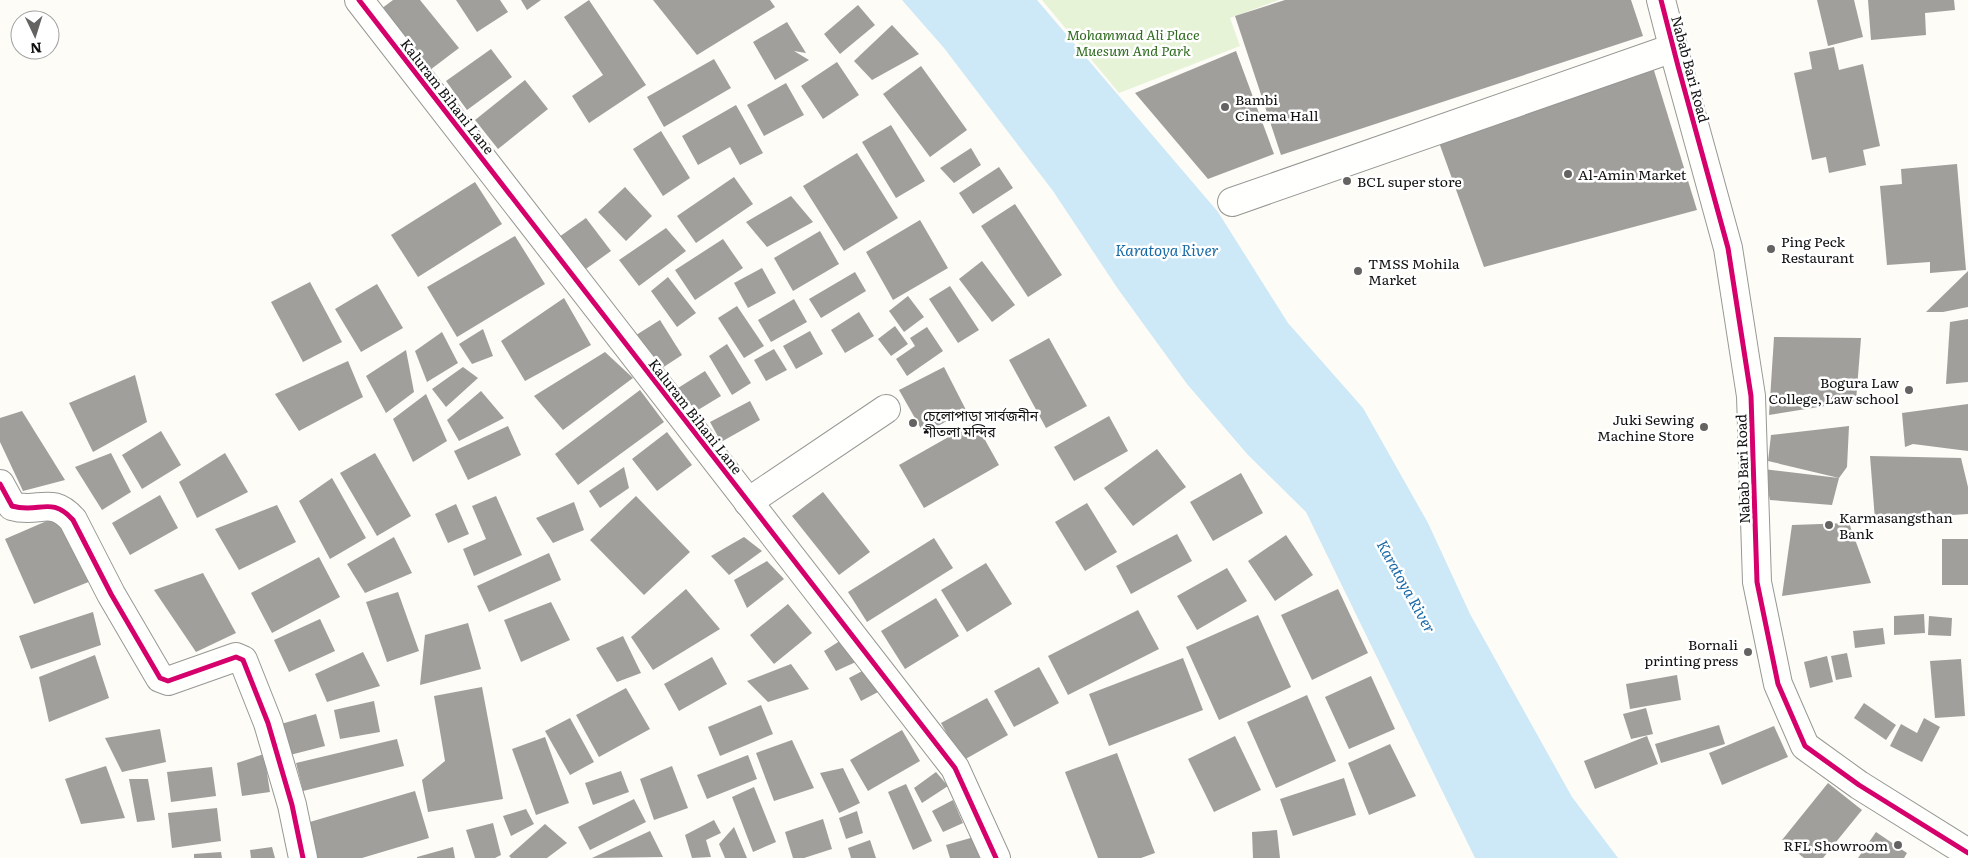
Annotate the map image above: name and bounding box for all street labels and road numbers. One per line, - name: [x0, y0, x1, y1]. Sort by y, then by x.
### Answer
- street label: Nabab Bari Road: [1667, 13, 1715, 125]
- street label: Kaluram Bihani Lane: [396, 34, 500, 158]
- street label: Kaluram Bihani Lane: [644, 354, 748, 478]
- street label: Nabab Bari Road: [1730, 413, 1754, 524]

